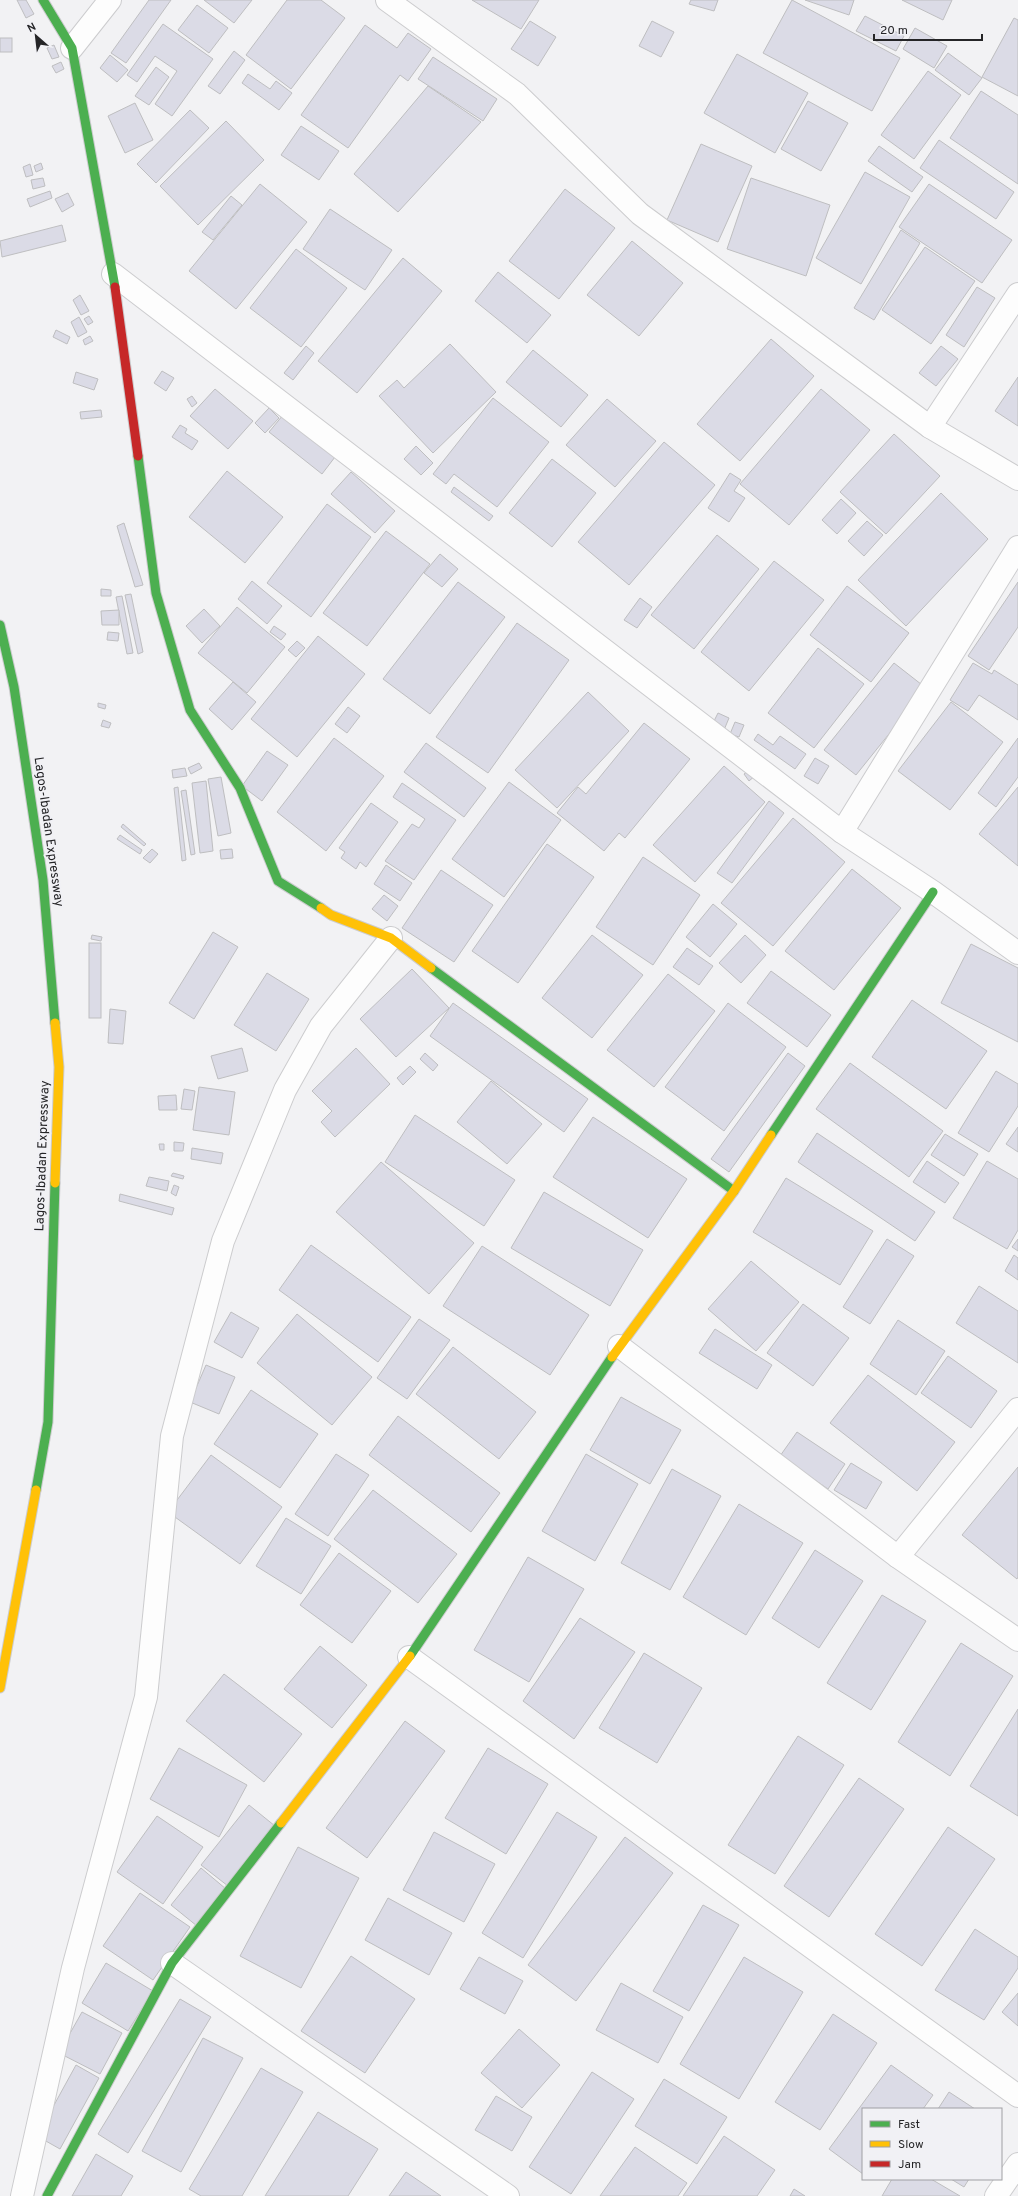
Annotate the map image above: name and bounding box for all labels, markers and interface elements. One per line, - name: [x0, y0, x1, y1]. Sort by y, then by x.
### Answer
- north arrow: [16, 16, 56, 56]
- scale bar: [874, 16, 982, 42]
- text: N: [25, 20, 39, 36]
- text: 20 m: [880, 23, 908, 39]
- street label: Lagos-Ibadan Expressway: [30, 756, 66, 908]
- street label: Lagos-Ibadan Expressway: [32, 1080, 54, 1232]
- legend: [862, 2108, 1002, 2180]
- text: Fast: [898, 2117, 920, 2133]
- text: Slow: [898, 2137, 924, 2153]
- text: Jam: [898, 2157, 921, 2173]

